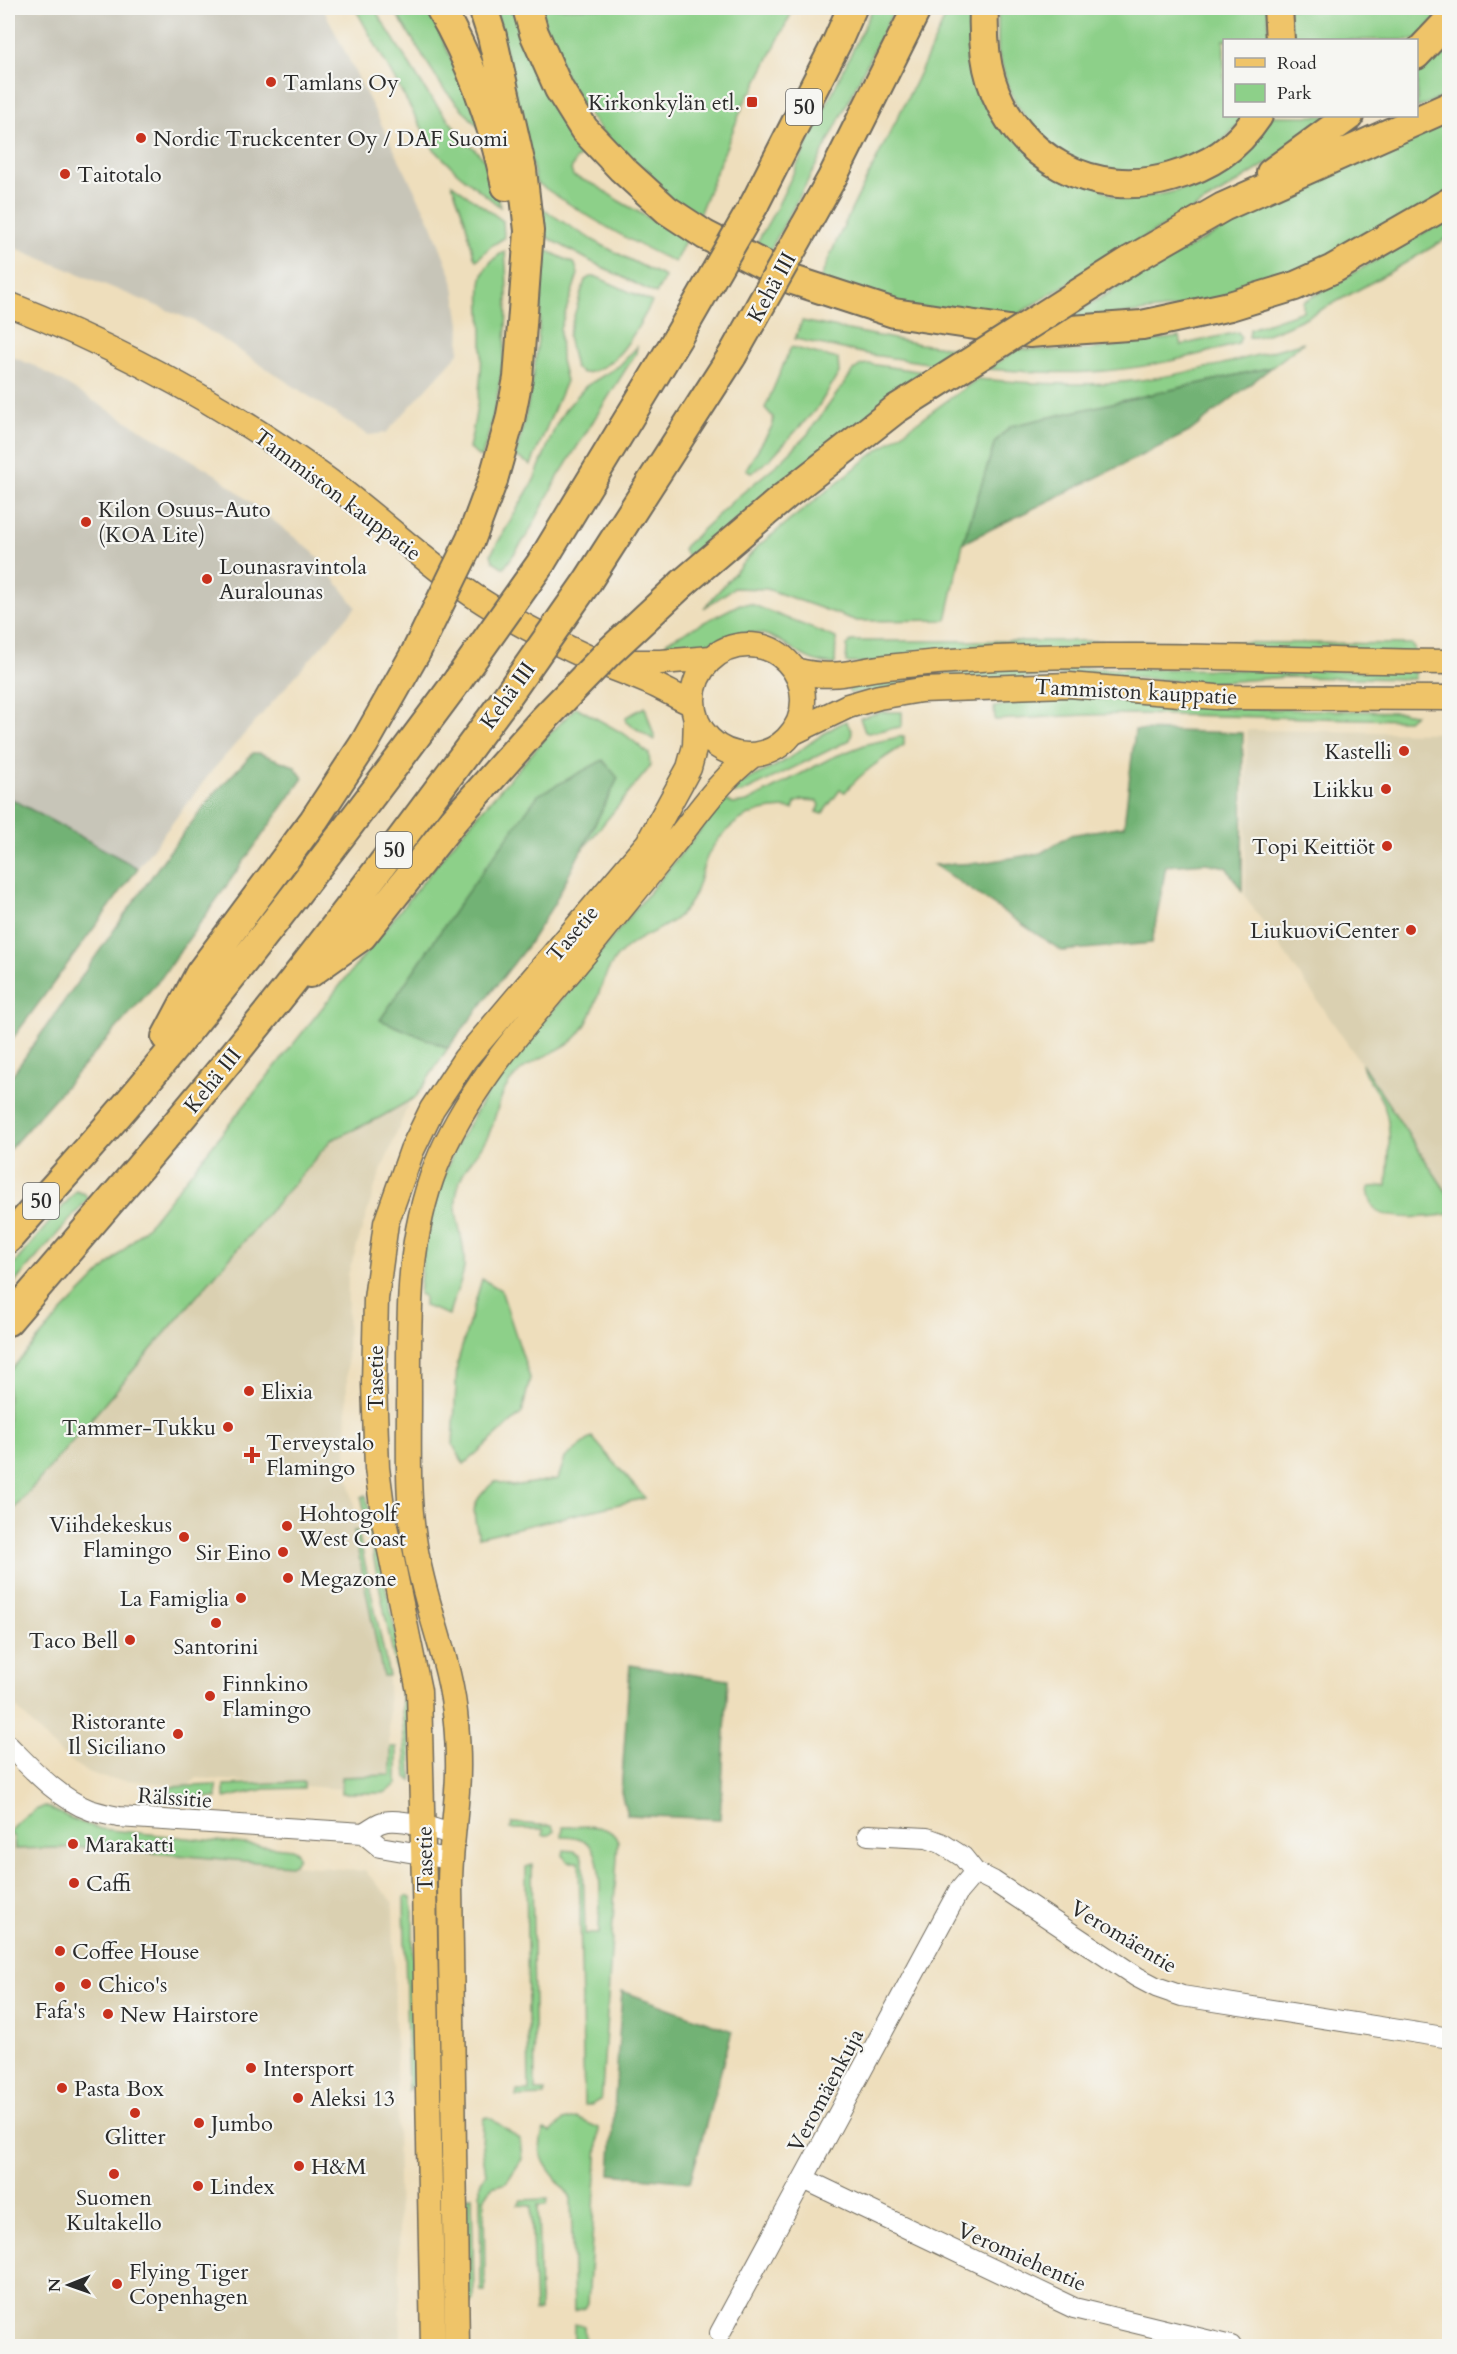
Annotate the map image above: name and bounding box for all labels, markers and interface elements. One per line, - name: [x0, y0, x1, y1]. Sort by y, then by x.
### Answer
- legend: [1223, 39, 1418, 117]
- text: Road: [1277, 51, 1317, 76]
- place label: Tamlans Oy: [283, 68, 399, 98]
- marker: Tamlans Oy: [264, 75, 278, 89]
- text: Park: [1277, 81, 1312, 106]
- place label: Kirkonkylän etl.: [588, 88, 740, 118]
- road number: 50: [786, 89, 822, 125]
- marker: Kirkonkylän etl.: [745, 95, 759, 109]
- place label: Nordic Truckcenter Oy / DAF Suomi: [153, 124, 508, 154]
- marker: Nordic Truckcenter Oy / DAF Suomi: [134, 131, 148, 145]
- place label: Taitotalo: [77, 160, 162, 190]
- marker: Taitotalo: [58, 167, 72, 181]
- street label: Kehä III: [740, 247, 804, 328]
- street label: Tammiston kauppatie: [247, 422, 428, 568]
- place label: Kilon Osuus-Auto (KOA Lite): [98, 495, 271, 550]
- marker: Kilon Osuus-Auto (KOA Lite): [79, 515, 93, 529]
- place label: Lounasravintola Auralounas: [219, 552, 367, 607]
- marker: Lounasravintola Auralounas: [200, 572, 214, 586]
- street label: Kehä III: [473, 656, 542, 735]
- street label: Tammiston kauppatie: [1034, 672, 1238, 712]
- place label: Kastelli: [1324, 737, 1392, 767]
- marker: Kastelli: [1397, 744, 1411, 758]
- place label: Liikku: [1313, 775, 1374, 805]
- marker: Liikku: [1379, 782, 1393, 796]
- road number: 50: [376, 832, 412, 868]
- place label: Topi Keittiöt: [1252, 832, 1375, 862]
- marker: Topi Keittiöt: [1380, 839, 1394, 853]
- street label: Tasetie: [540, 899, 606, 969]
- place label: LiukuoviCenter: [1250, 916, 1400, 946]
- marker: LiukuoviCenter: [1404, 923, 1418, 937]
- street label: Kehä III: [177, 1041, 249, 1120]
- road number: 50: [23, 1183, 59, 1219]
- street label: Tasetie: [361, 1345, 391, 1411]
- place label: Elixia: [261, 1377, 313, 1407]
- marker: Elixia: [242, 1384, 256, 1398]
- place label: Tammer-Tukku: [61, 1413, 216, 1443]
- marker: Tammer-Tukku: [221, 1420, 235, 1434]
- place label: Terveystalo Flamingo: [266, 1428, 374, 1483]
- marker: Terveystalo Flamingo: [243, 1446, 261, 1464]
- place label: Hohtogolf West Coast: [298, 1499, 406, 1554]
- place label: Viihdekeskus Flamingo: [49, 1510, 172, 1565]
- marker: Hohtogolf West Coast: [280, 1519, 294, 1533]
- marker: Viihdekeskus Flamingo: [177, 1530, 191, 1544]
- place label: Sir Eino: [196, 1538, 271, 1568]
- marker: Sir Eino: [276, 1545, 290, 1559]
- place label: Megazone: [300, 1564, 397, 1594]
- marker: Megazone: [281, 1571, 295, 1585]
- place label: La Famiglia: [120, 1584, 229, 1614]
- marker: La Famiglia: [234, 1591, 248, 1605]
- marker: Santorini: [209, 1616, 223, 1630]
- place label: Taco Bell: [28, 1626, 118, 1656]
- place label: Santorini: [174, 1632, 258, 1662]
- marker: Taco Bell: [123, 1633, 137, 1647]
- place label: Finnkino Flamingo: [222, 1669, 311, 1724]
- marker: Finnkino Flamingo: [203, 1689, 217, 1703]
- place label: Ristorante Il Siciliano: [68, 1707, 166, 1762]
- marker: Ristorante Il Siciliano: [171, 1727, 185, 1741]
- street label: Rälssitie: [137, 1780, 213, 1816]
- street label: Tasetie: [409, 1826, 441, 1892]
- place label: Marakatti: [85, 1830, 174, 1860]
- marker: Marakatti: [66, 1837, 80, 1851]
- place label: Caffi: [86, 1869, 131, 1899]
- marker: Caffi: [67, 1876, 81, 1890]
- street label: Veromäentie: [1064, 1893, 1183, 1981]
- place label: Coffee House: [72, 1937, 200, 1967]
- marker: Coffee House: [53, 1944, 67, 1958]
- place label: Chico's: [98, 1970, 167, 2000]
- marker: Chico's: [79, 1977, 93, 1991]
- marker: Fafa's: [53, 1980, 67, 1994]
- place label: Fafa's: [35, 1996, 85, 2026]
- place label: New Hairstore: [120, 2000, 259, 2030]
- marker: New Hairstore: [101, 2007, 115, 2021]
- street label: Veromäenkuja: [781, 2023, 871, 2158]
- place label: Intersport: [263, 2054, 354, 2084]
- marker: Intersport: [244, 2061, 258, 2075]
- place label: Pasta Box: [74, 2074, 164, 2104]
- marker: Pasta Box: [55, 2081, 69, 2095]
- place label: Aleksi 13: [310, 2084, 395, 2114]
- marker: Aleksi 13: [291, 2091, 305, 2105]
- marker: Glitter: [128, 2106, 142, 2120]
- place label: Jumbo: [208, 2109, 273, 2139]
- marker: Jumbo: [192, 2116, 206, 2130]
- place label: Glitter: [104, 2122, 167, 2152]
- place label: H&M: [311, 2152, 367, 2182]
- marker: H&M: [292, 2159, 306, 2173]
- marker: Suomen Kultakello: [107, 2167, 121, 2181]
- place label: Lindex: [210, 2172, 275, 2202]
- marker: Lindex: [191, 2179, 205, 2193]
- place label: Suomen Kultakello: [66, 2183, 162, 2238]
- street label: Veromiehentie: [952, 2215, 1091, 2299]
- north arrow: [39, 2255, 99, 2315]
- place label: Flying Tiger Copenhagen: [129, 2257, 249, 2312]
- marker: Flying Tiger Copenhagen: [110, 2277, 124, 2291]
- text: N: [44, 2278, 66, 2292]

